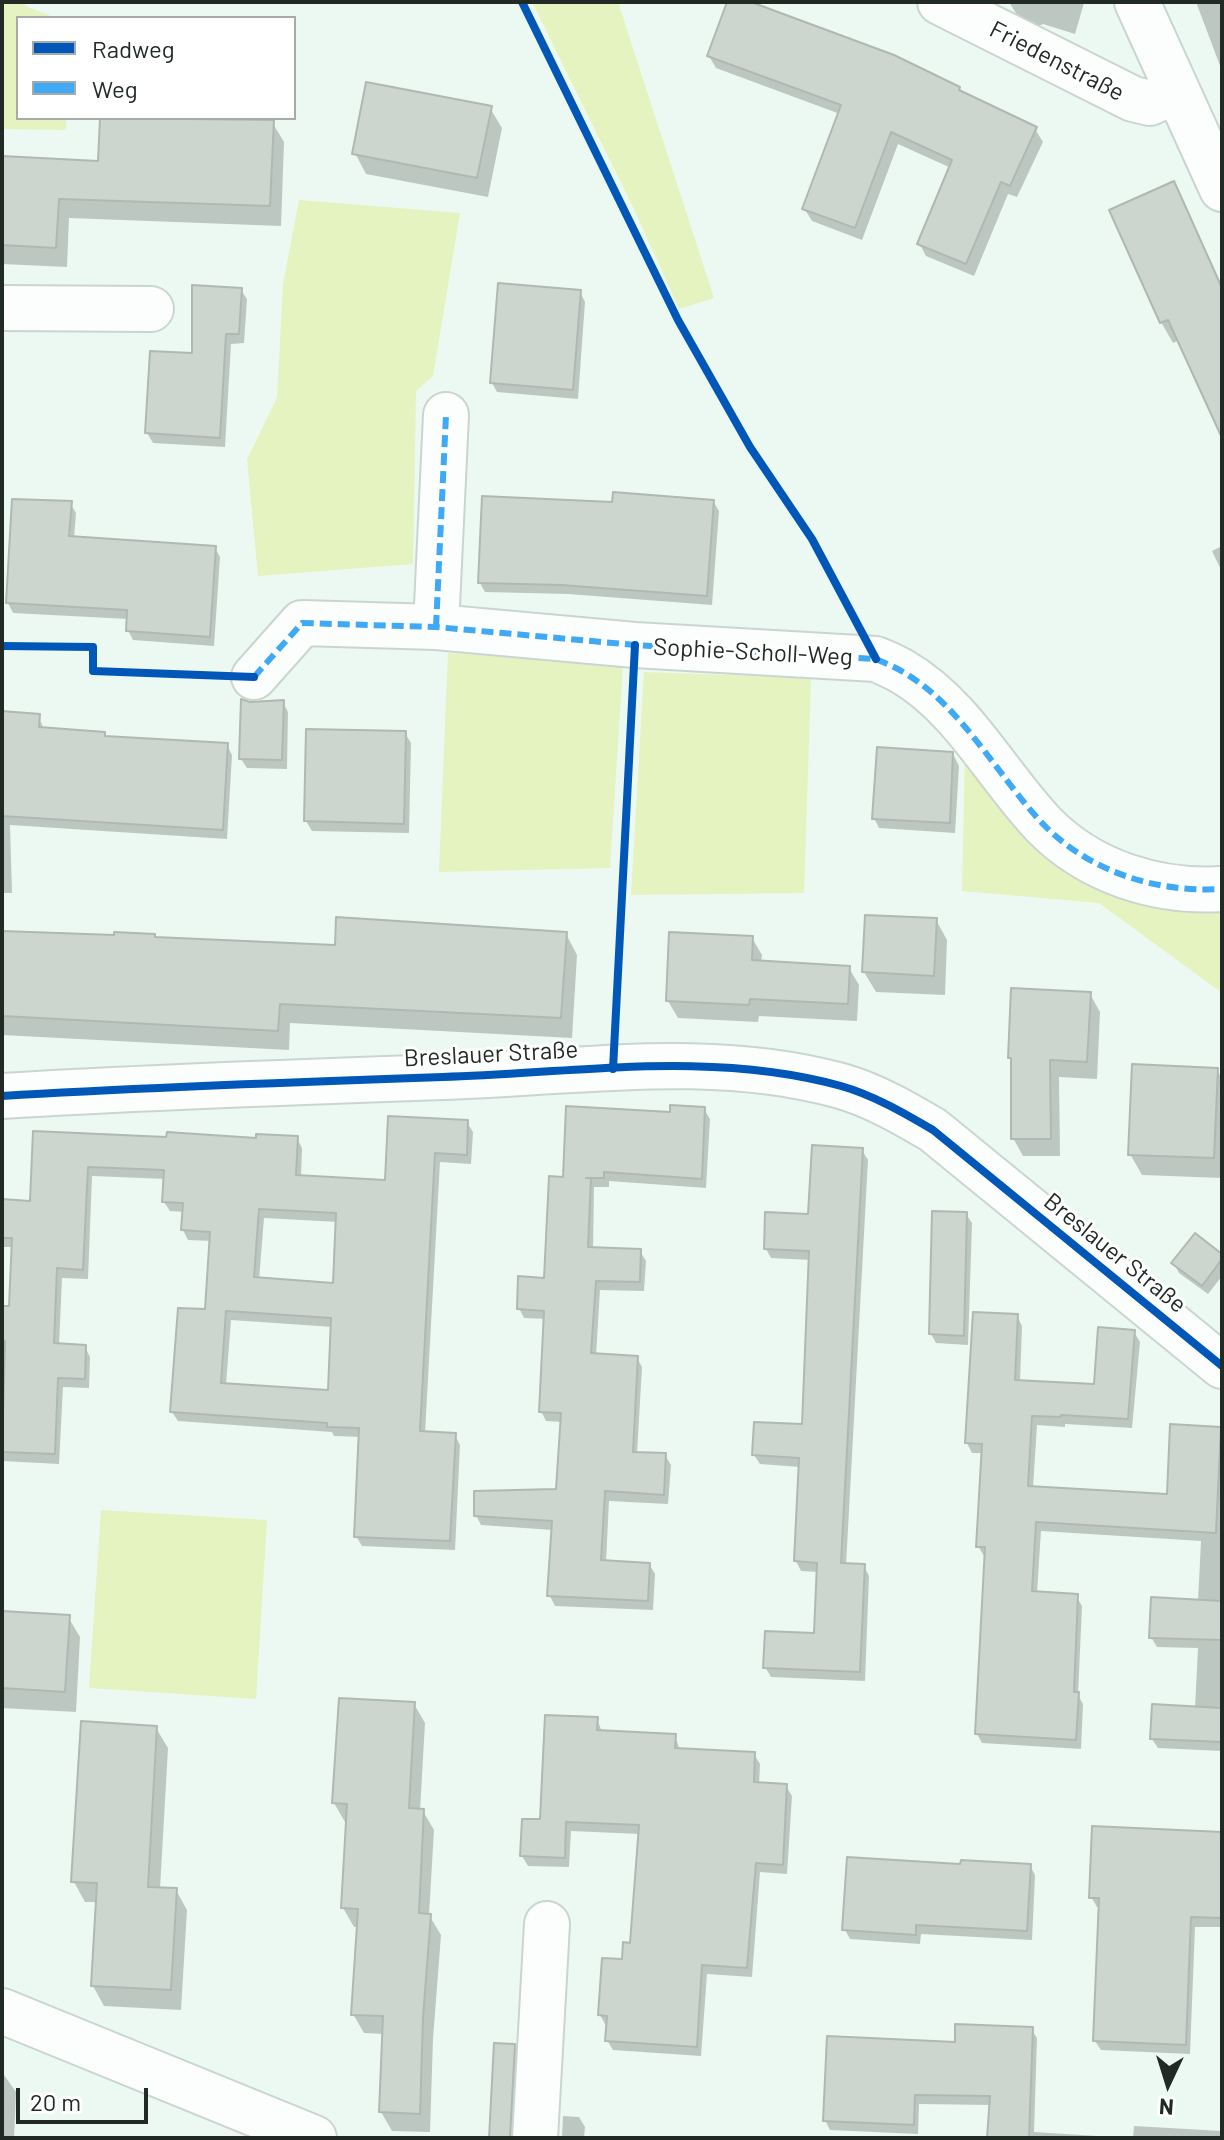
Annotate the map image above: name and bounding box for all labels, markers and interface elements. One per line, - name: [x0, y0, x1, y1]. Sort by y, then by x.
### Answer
- street label: Friedenstraße: [985, 15, 1129, 107]
- legend: [16, 16, 296, 120]
- text: Radweg: [92, 34, 175, 63]
- text: Weg: [92, 74, 138, 103]
- street label: Sophie-Scholl-Weg: [652, 632, 854, 672]
- street label: Breslauer Straße: [403, 1035, 579, 1073]
- street label: Breslauer Straße: [1038, 1187, 1192, 1319]
- north arrow: [1128, 2044, 1208, 2124]
- scale bar: [20, 2072, 152, 2122]
- text: 20 m: [30, 2087, 81, 2116]
- text: N: [1158, 2094, 1175, 2121]

